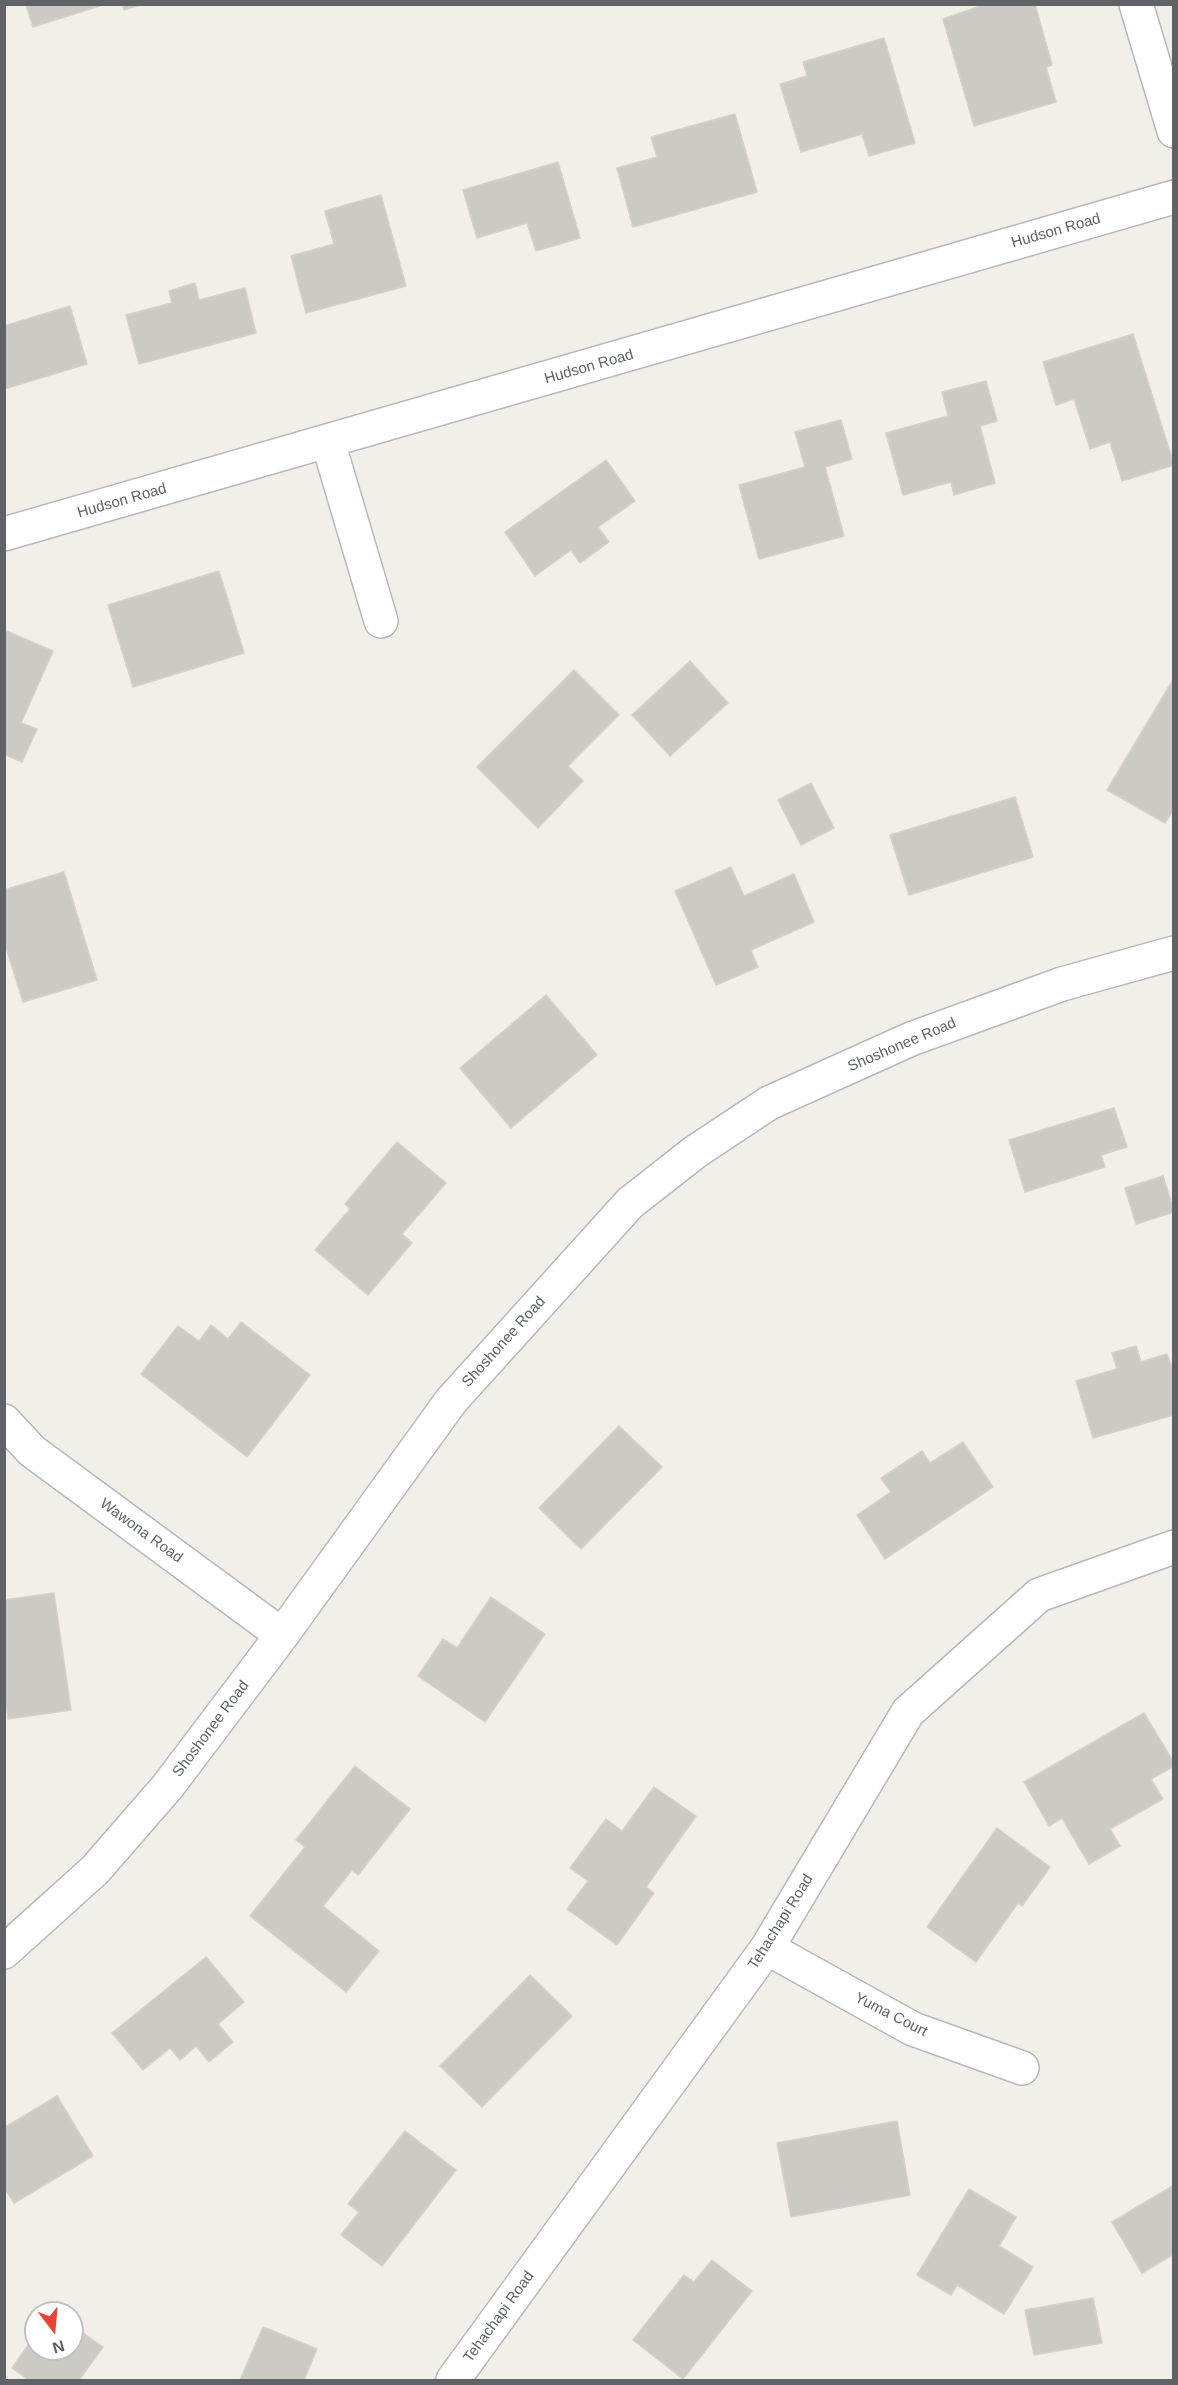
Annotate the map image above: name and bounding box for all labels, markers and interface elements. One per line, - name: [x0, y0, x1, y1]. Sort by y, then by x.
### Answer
- street label: Hudson Road: [1009, 210, 1103, 252]
- street label: Hudson Road: [542, 346, 636, 388]
- street label: Hudson Road: [75, 480, 169, 522]
- street label: Shoshonee Road: [845, 1014, 959, 1076]
- street label: Shoshonee Road: [459, 1293, 549, 1391]
- street label: Wawona Road: [96, 1495, 186, 1567]
- street label: Shoshonee Road: [169, 1677, 253, 1781]
- street label: Tehachapi Road: [745, 1871, 817, 1973]
- street label: Yuma Court: [852, 1989, 930, 2041]
- street label: Tehachapi Road: [460, 2268, 538, 2366]
- north arrow: [24, 2301, 84, 2361]
- text: N: [51, 2337, 66, 2357]

